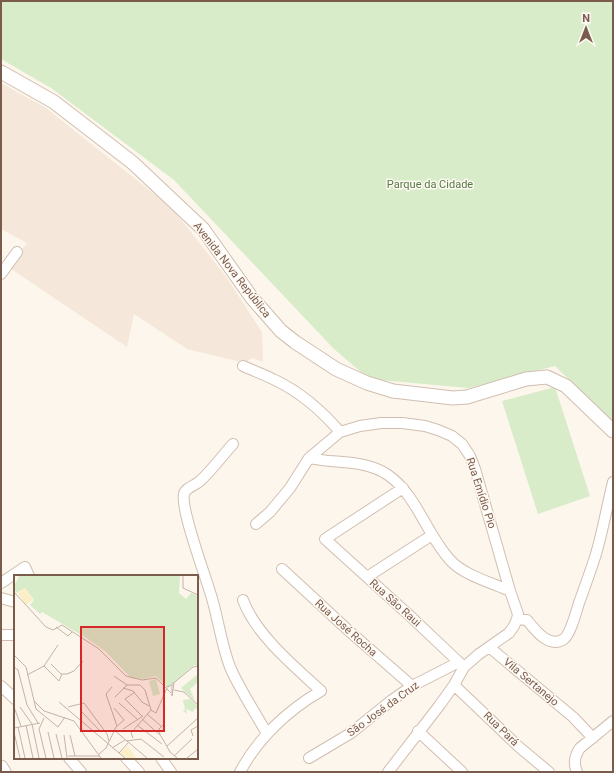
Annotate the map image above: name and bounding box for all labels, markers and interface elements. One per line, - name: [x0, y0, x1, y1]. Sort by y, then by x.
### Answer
- north arrow: [566, 8, 606, 48]
- text: N: [582, 12, 590, 25]
- park label: Parque da Cidade: [387, 178, 473, 191]
- street label: Avenida Nova República: [191, 220, 273, 320]
- street label: Rua Emídio Pio: [463, 456, 499, 530]
- inset map: [14, 575, 198, 759]
- street label: Rua São Raui: [367, 577, 423, 629]
- street label: Rua José Rocha: [312, 597, 380, 659]
- street label: Vila Sertanejo: [501, 655, 561, 709]
- street label: São José da Cruz: [345, 678, 422, 739]
- street label: Rua Pará: [481, 709, 521, 749]

